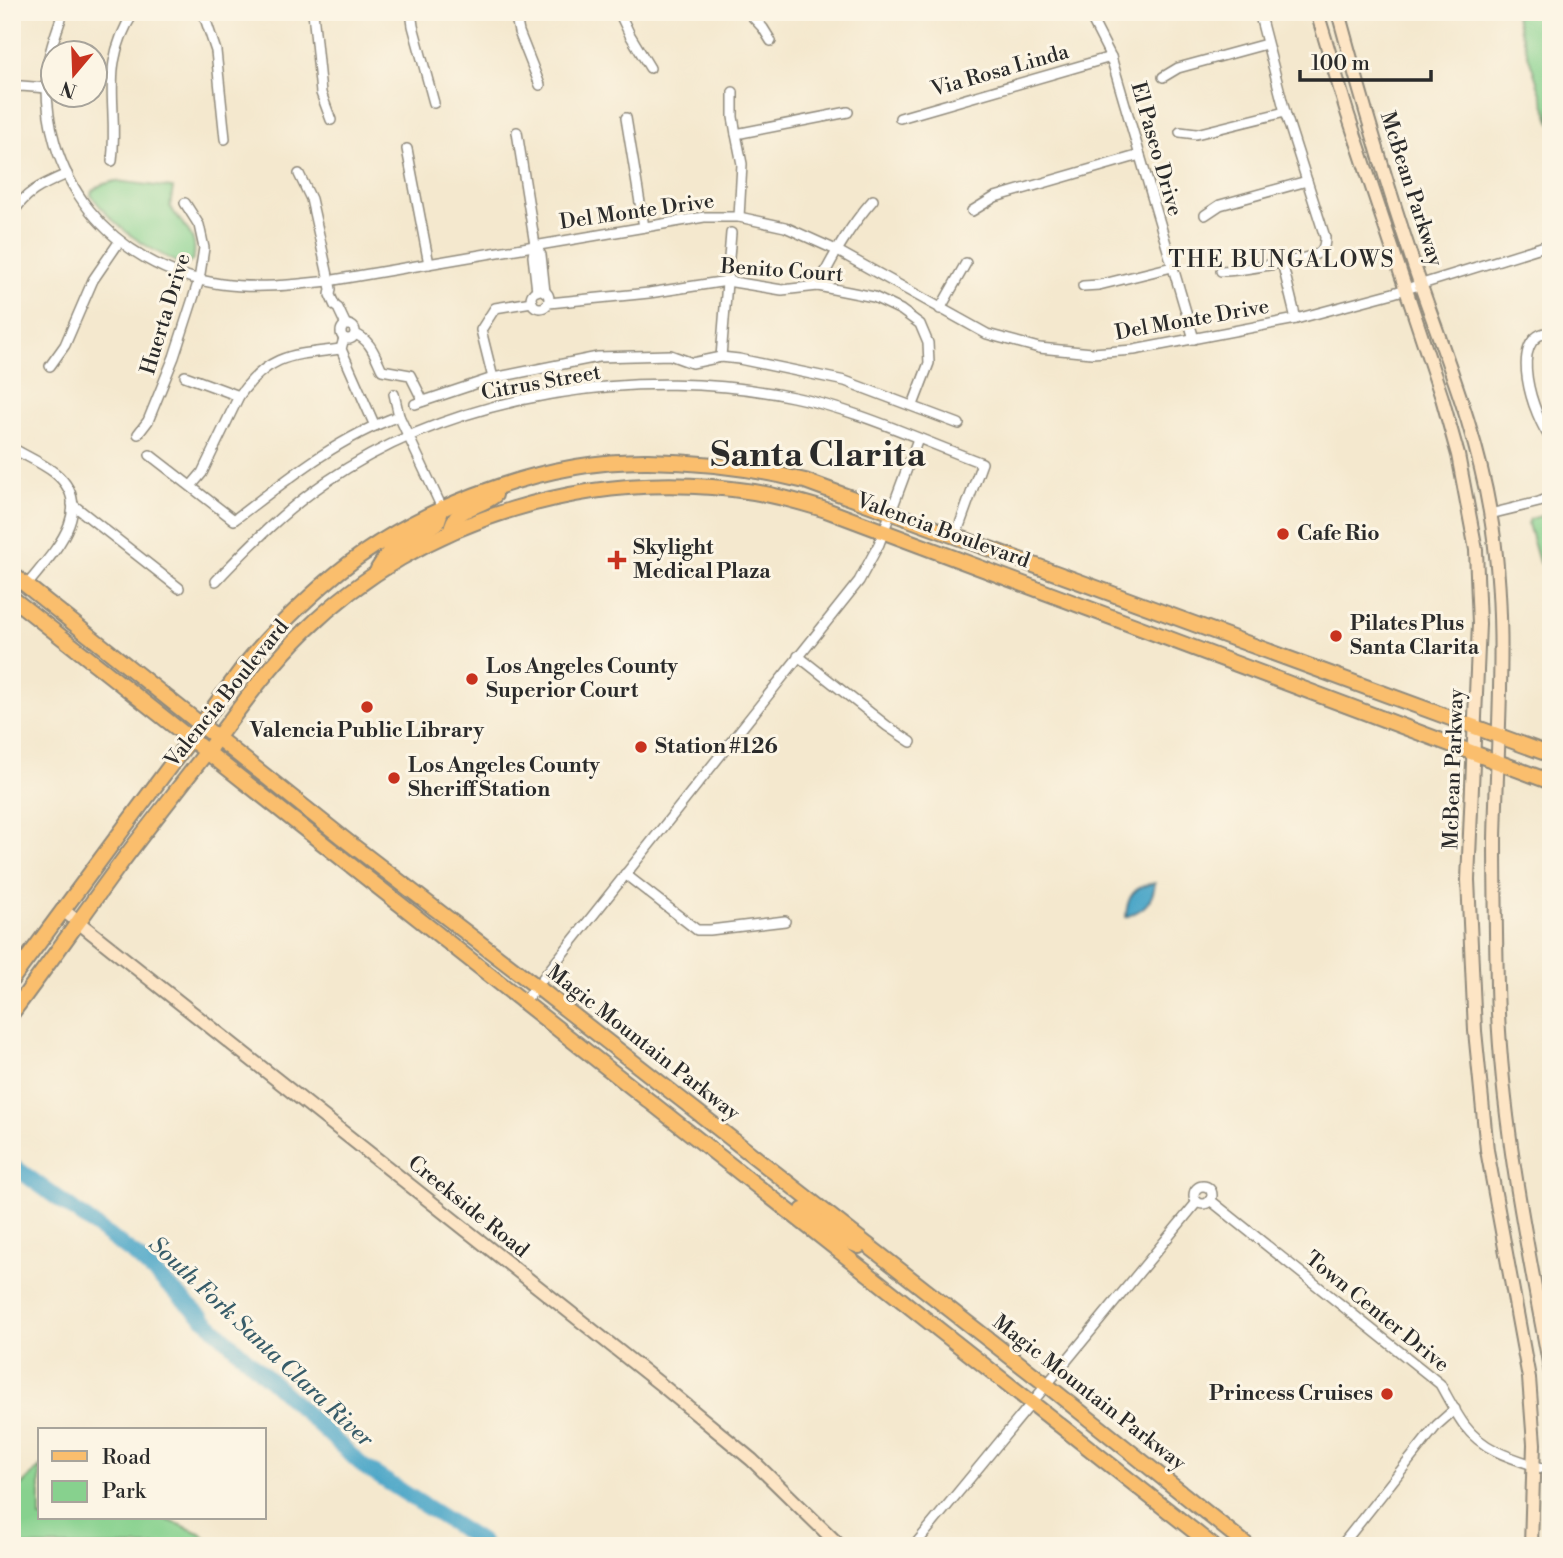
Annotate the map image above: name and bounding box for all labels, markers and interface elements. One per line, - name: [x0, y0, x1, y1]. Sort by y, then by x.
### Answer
- north arrow: [38, 38, 108, 108]
- scale bar: [1300, 38, 1432, 82]
- street label: Via Rosa Linda: [927, 39, 1072, 103]
- text: 100 m: [1311, 51, 1370, 77]
- text: N: [58, 75, 80, 103]
- street label: El Paseo Drive: [1124, 79, 1188, 219]
- street label: McBean Parkway: [1374, 108, 1448, 270]
- street label: Del Monte Drive: [558, 188, 716, 236]
- district label: THE BUNGALOWS: [1168, 246, 1396, 274]
- street label: Huerta Drive: [135, 250, 197, 378]
- street label: Benito Court: [719, 254, 845, 288]
- street label: Del Monte Drive: [1113, 294, 1271, 346]
- street label: Citrus Street: [479, 360, 603, 406]
- district label: Santa Clarita: [710, 434, 927, 477]
- street label: Valencia Boulevard: [852, 487, 1033, 574]
- place label: Cafe Rio: [1297, 521, 1380, 547]
- marker: Cafe Rio: [1275, 526, 1291, 542]
- place label: Skylight Medical Plaza: [633, 535, 771, 585]
- marker: Skylight Medical Plaza: [607, 550, 627, 570]
- place label: Pilates Plus Santa Clarita: [1350, 611, 1480, 661]
- street label: Valencia Boulevard: [159, 615, 295, 774]
- marker: Pilates Plus Santa Clarita: [1328, 628, 1344, 644]
- place label: Los Angeles County Superior Court: [486, 654, 678, 704]
- marker: Los Angeles County Superior Court: [464, 671, 480, 687]
- street label: McBean Parkway: [1438, 687, 1470, 850]
- marker: Valencia Public Library: [359, 699, 375, 715]
- place label: Valencia Public Library: [249, 718, 484, 744]
- place label: Station #126: [655, 734, 778, 760]
- marker: Station #126: [633, 739, 649, 755]
- place label: Los Angeles County Sheriff Station: [408, 753, 600, 803]
- marker: Los Angeles County Sheriff Station: [386, 770, 402, 786]
- street label: Magic Mountain Parkway: [541, 960, 745, 1127]
- street label: Creekside Road: [402, 1150, 534, 1264]
- water label: South Fork Santa Clara River: [143, 1231, 380, 1454]
- street label: Town Center Drive: [1300, 1246, 1454, 1378]
- street label: Magic Mountain Parkway: [987, 1310, 1191, 1477]
- place label: Princess Cruises: [1209, 1381, 1373, 1407]
- marker: Princess Cruises: [1379, 1386, 1395, 1402]
- legend: [38, 1428, 266, 1520]
- text: Road: [102, 1445, 151, 1471]
- text: Park: [102, 1479, 147, 1505]

